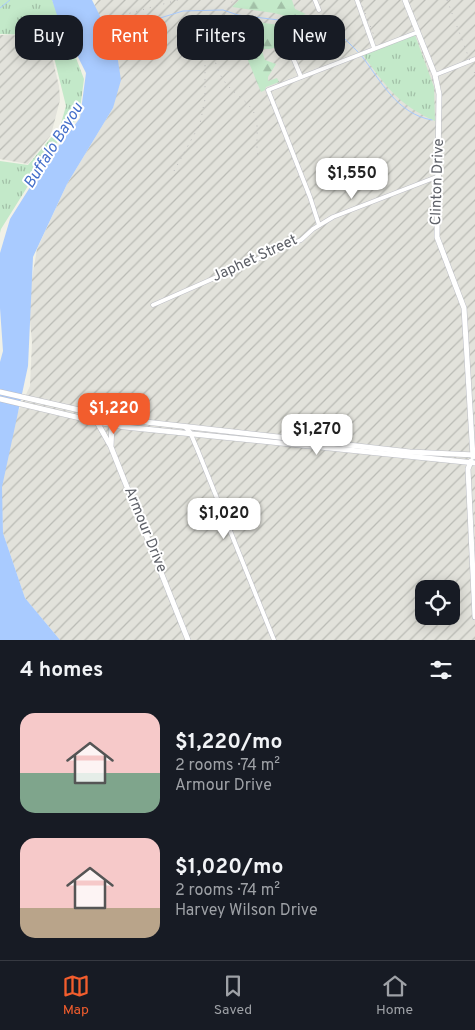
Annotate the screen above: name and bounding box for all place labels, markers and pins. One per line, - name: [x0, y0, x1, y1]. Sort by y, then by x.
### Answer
- pin: $1,550: [311, 158, 393, 200]
- pin: $1,220: [73, 392, 155, 435]
- pin: $1,270: [276, 414, 358, 456]
- pin: $1,020: [183, 498, 265, 540]

